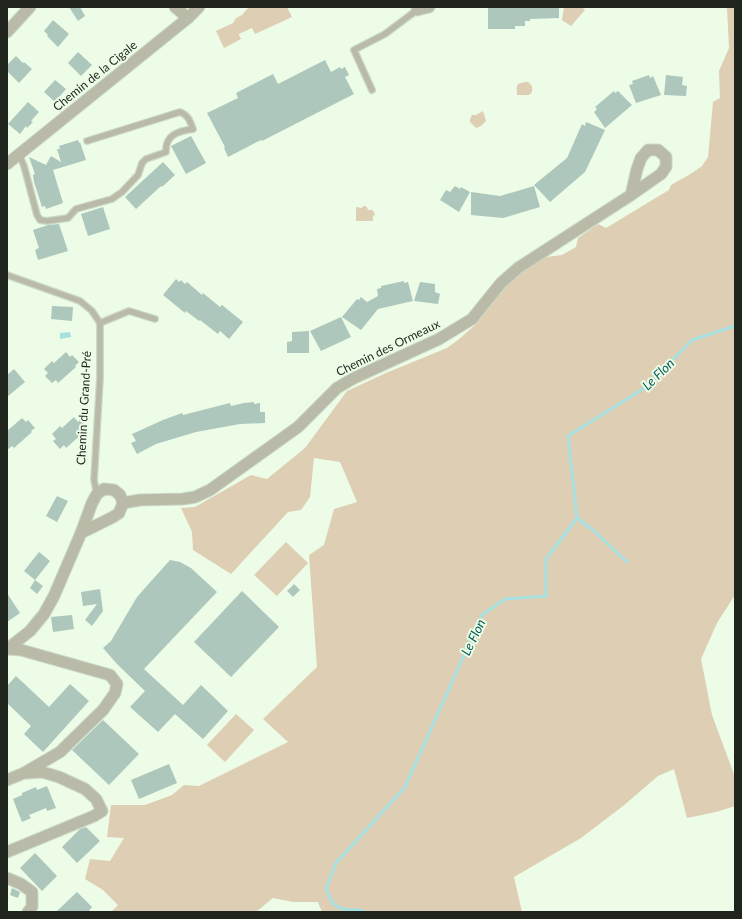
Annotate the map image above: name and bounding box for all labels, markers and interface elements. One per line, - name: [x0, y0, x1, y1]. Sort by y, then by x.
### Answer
- street label: Chemin de la Cigale: [50, 37, 140, 114]
- street label: Chemin des Ormeaux: [333, 316, 442, 379]
- street label: Chemin du Grand-Pré: [73, 350, 94, 465]
- water label: Le Flon: [639, 355, 677, 393]
- water label: Le Flon: [457, 616, 489, 658]

